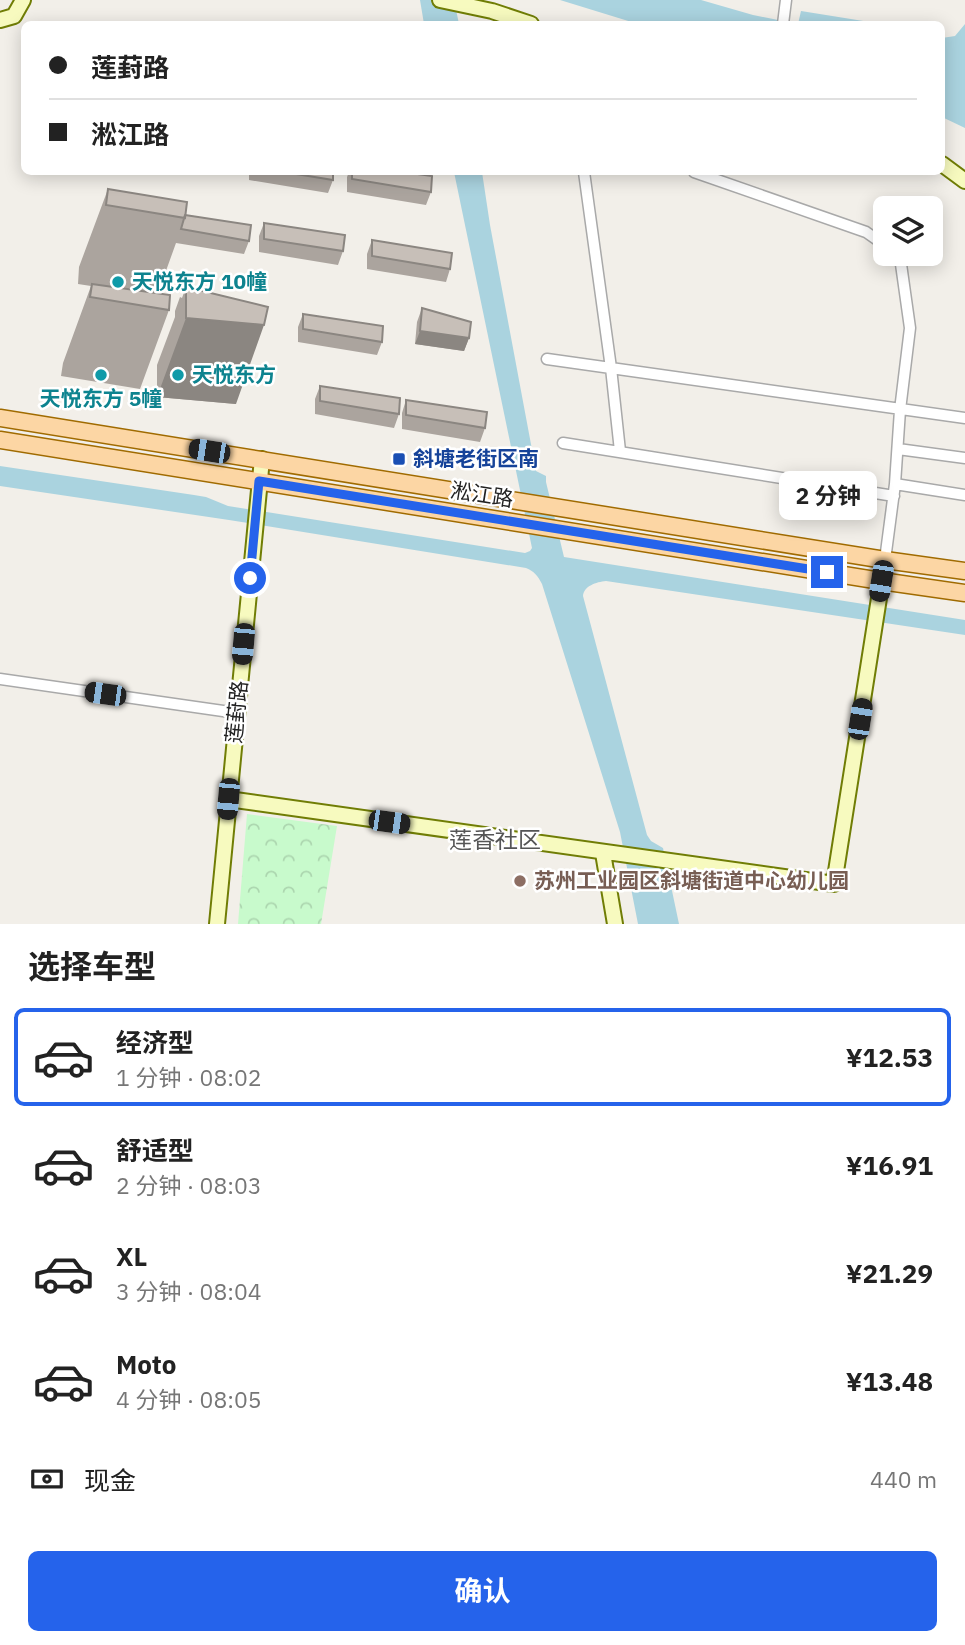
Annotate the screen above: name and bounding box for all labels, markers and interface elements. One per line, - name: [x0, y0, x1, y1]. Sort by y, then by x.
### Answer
- text: 莲葑路: [91, 50, 169, 84]
- text: 淞江路: [91, 117, 169, 151]
- map controls: [873, 196, 943, 266]
- button: layers: [873, 196, 943, 266]
- place label: 天悦东方 10幢: [132, 267, 267, 295]
- marker: 天悦东方 10幢: [110, 274, 126, 290]
- place label: 天悦东方: [192, 360, 276, 388]
- marker: 天悦东方 5幢: [93, 367, 109, 383]
- marker: 天悦东方: [170, 367, 186, 383]
- place label: 天悦东方 5幢: [40, 384, 162, 412]
- car: [187, 437, 232, 465]
- place label: 斜塘老街区南: [413, 444, 539, 472]
- marker: 斜塘老街区南: [391, 451, 407, 467]
- callout: 2 分钟: [778, 470, 876, 520]
- street label: 淞江路: [449, 475, 515, 513]
- text: 2 分钟: [795, 480, 861, 510]
- route end: [811, 556, 843, 588]
- car: [868, 559, 895, 603]
- route start: [234, 562, 266, 594]
- car: [231, 622, 256, 666]
- street label: 莲葑路: [219, 679, 253, 745]
- car: [83, 681, 128, 707]
- car: [847, 697, 874, 741]
- car: [216, 777, 241, 821]
- car: [367, 809, 412, 835]
- district label: 莲香社区: [449, 824, 541, 854]
- place label: 苏州工业园区斜塘街道中心幼儿园: [534, 866, 849, 894]
- marker: 苏州工业园区斜塘街道中心幼儿园: [512, 873, 528, 889]
- text: 选择车型: [28, 945, 156, 987]
- text: 经济型: [116, 1025, 194, 1059]
- icon: car: [32, 1026, 95, 1089]
- text: ¥12.53: [846, 1040, 933, 1074]
- text: 1 分钟 · 08:02: [116, 1062, 262, 1092]
- text: 舒适型: [116, 1133, 194, 1167]
- icon: car: [32, 1134, 95, 1197]
- text: ¥16.91: [846, 1148, 933, 1182]
- text: 2 分钟 · 08:03: [116, 1170, 262, 1200]
- text: XL: [116, 1239, 147, 1273]
- icon: car: [32, 1242, 95, 1305]
- text: ¥21.29: [846, 1256, 933, 1290]
- text: 3 分钟 · 08:04: [116, 1276, 262, 1306]
- text: Moto: [116, 1347, 176, 1381]
- icon: car: [32, 1350, 95, 1413]
- text: ¥13.48: [846, 1364, 933, 1398]
- text: 4 分钟 · 08:05: [116, 1384, 262, 1414]
- icon: cash: [28, 1460, 66, 1498]
- text: 现金: [84, 1463, 136, 1497]
- text: 440 m: [870, 1464, 937, 1494]
- button: 确认: [28, 1551, 937, 1631]

